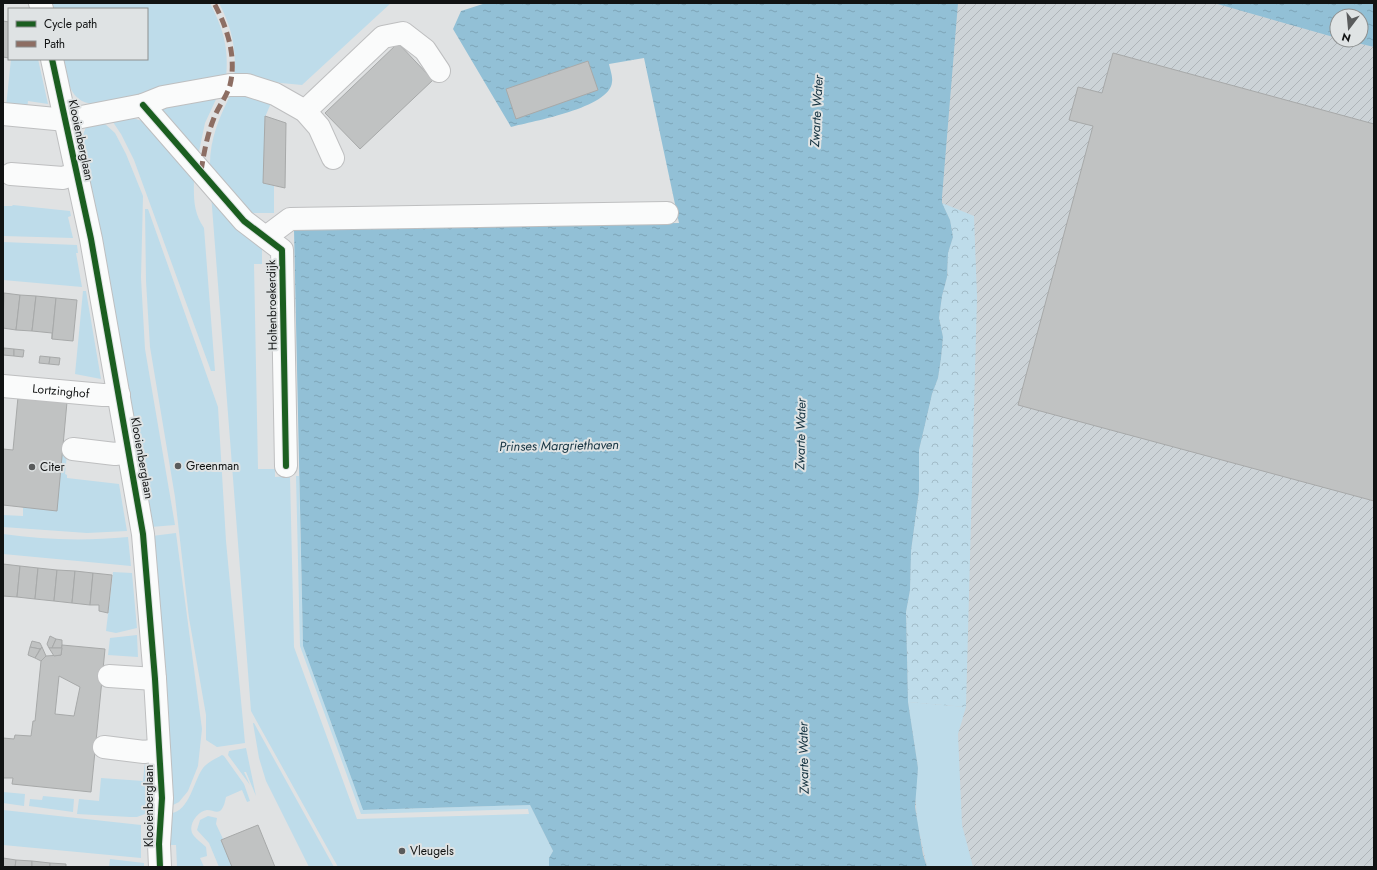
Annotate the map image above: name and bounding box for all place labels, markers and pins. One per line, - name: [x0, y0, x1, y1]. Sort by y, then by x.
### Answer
- place label: Greenman: [186, 457, 239, 475]
- place label: Citer: [40, 458, 65, 476]
- marker: Greenman: [173, 461, 183, 471]
- marker: Citer: [27, 462, 37, 472]
- place label: Vleugels: [410, 842, 454, 860]
- marker: Vleugels: [397, 846, 407, 856]

